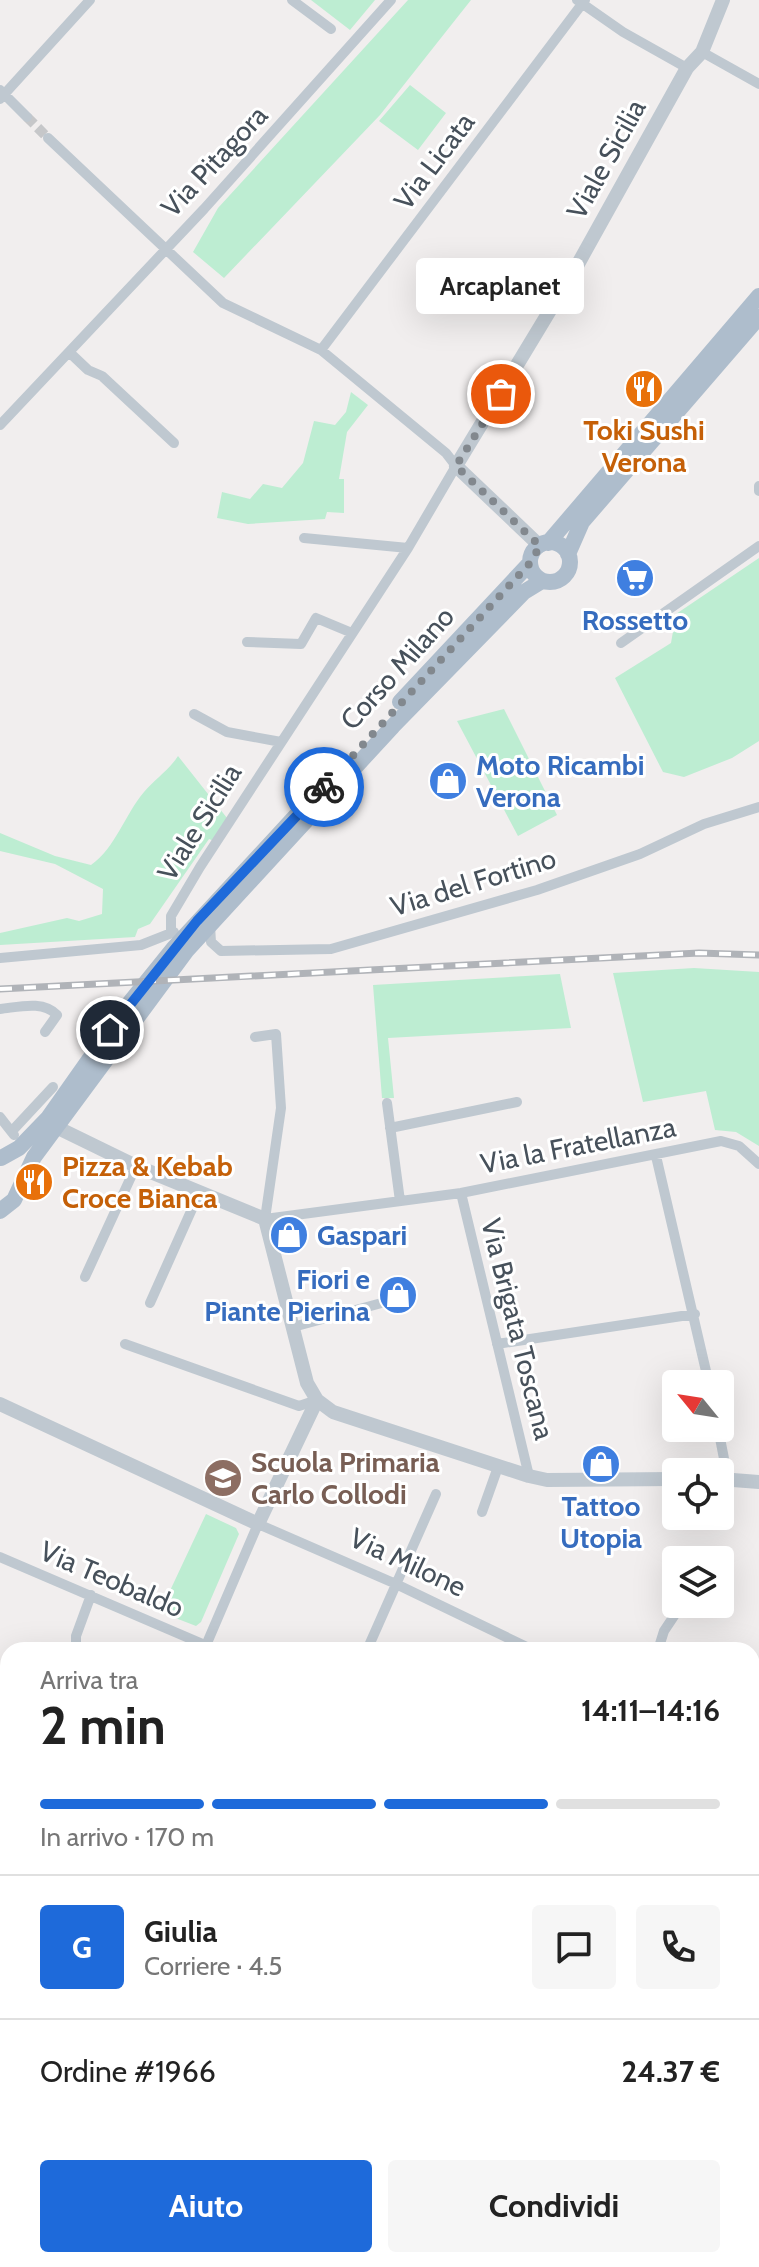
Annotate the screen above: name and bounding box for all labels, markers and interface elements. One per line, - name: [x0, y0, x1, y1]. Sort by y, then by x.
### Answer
- street label: Viale Sicilia: [559, 93, 653, 225]
- street label: Via Pitagora: [154, 98, 275, 224]
- street label: Via Licata: [387, 105, 482, 216]
- callout: Arcaplanet: [417, 258, 585, 314]
- text: Arcaplanet: [440, 270, 560, 302]
- pin: [467, 360, 535, 428]
- restaurant icon: Toki Sushi Verona: [623, 368, 665, 410]
- icon: bag: [479, 372, 523, 416]
- place label: Toki Sushi Verona: [583, 413, 705, 479]
- supermarket icon: Rossetto: [614, 557, 656, 599]
- street label: Corso Milano: [333, 599, 461, 737]
- place label: Rossetto: [582, 603, 688, 637]
- courier: [284, 747, 364, 827]
- place label: Moto Ricambi Verona: [476, 748, 644, 814]
- street label: Viale Sicilia: [150, 757, 249, 887]
- shop icon: Moto Ricambi Verona: [427, 760, 469, 802]
- icon: bike: [302, 765, 346, 809]
- street label: Via del Fortino: [386, 841, 560, 923]
- pin: [76, 996, 144, 1064]
- icon: home: [88, 1008, 132, 1052]
- street label: Via la Fratellanza: [478, 1109, 679, 1181]
- place label: Pizza & Kebab Croce Bianca: [62, 1149, 233, 1215]
- restaurant icon: Pizza & Kebab Croce Bianca: [13, 1161, 55, 1203]
- shop icon: Gaspari: [268, 1214, 310, 1256]
- street label: Via Brigata Toscana: [474, 1215, 562, 1444]
- place label: Gaspari: [317, 1218, 407, 1252]
- place label: Fiori e Piante Pierina: [204, 1262, 370, 1328]
- shop icon: Fiori e Piante Pierina: [377, 1274, 419, 1316]
- north arrow: [662, 1370, 734, 1442]
- map controls: [662, 1370, 734, 1618]
- shop icon: Tattoo Utopia: [580, 1443, 622, 1485]
- place label: Scuola Primaria Carlo Collodi: [251, 1445, 440, 1511]
- school or university icon: Scuola Primaria Carlo Collodi: [202, 1457, 244, 1499]
- button: locate: [662, 1458, 734, 1530]
- place label: Tattoo Utopia: [560, 1489, 642, 1555]
- street label: Via Milone: [345, 1520, 471, 1604]
- street label: Via Teobaldo: [35, 1533, 189, 1625]
- button: layers: [662, 1546, 734, 1618]
- text: Arriva tra: [40, 1664, 138, 1696]
- text: 14:11–14:16: [581, 1692, 720, 1729]
- text: 2 min: [40, 1694, 166, 1757]
- text: In arrivo · 170 m: [40, 1821, 214, 1853]
- button: chat: [532, 1905, 616, 1989]
- button: phone: [636, 1905, 720, 1989]
- text: Giulia: [144, 1913, 218, 1950]
- text: G: [72, 1929, 92, 1966]
- text: Corriere · 4.5: [144, 1950, 282, 1982]
- text: Ordine #1966: [40, 2053, 216, 2090]
- text: 24.37 €: [621, 2053, 720, 2090]
- button: Aiuto: [40, 2160, 372, 2252]
- button: Condividi: [388, 2160, 720, 2252]

